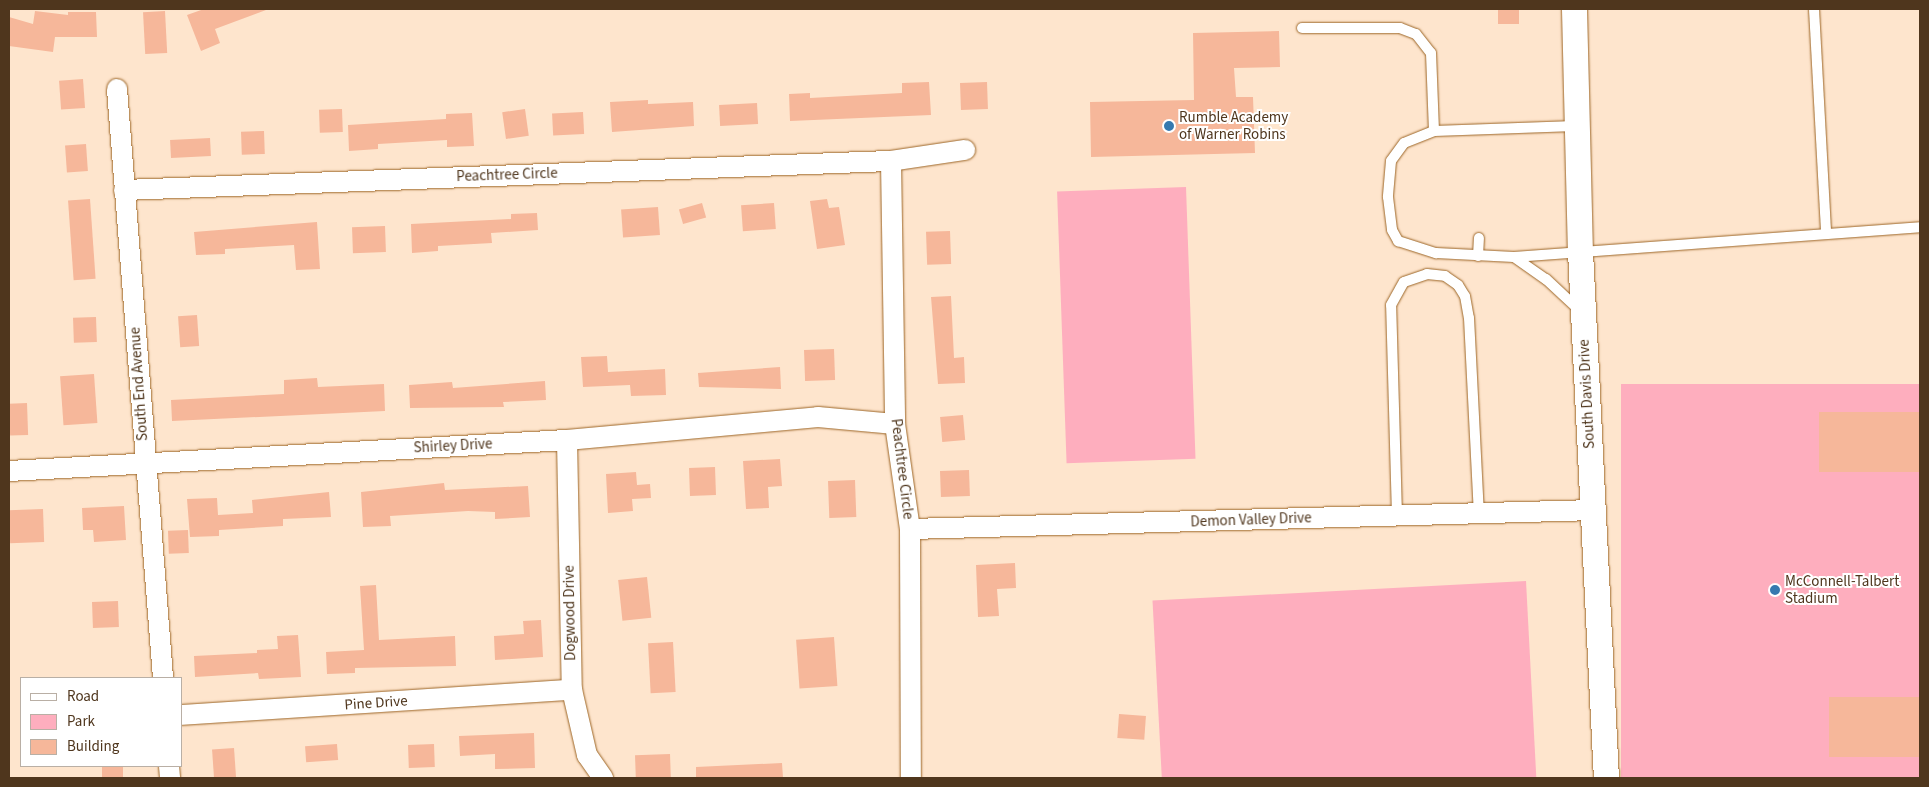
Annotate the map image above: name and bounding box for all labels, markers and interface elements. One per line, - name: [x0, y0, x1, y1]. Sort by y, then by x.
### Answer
- place label: Rumble Academy of Warner Robins: [1179, 108, 1288, 143]
- marker: Rumble Academy of Warner Robins: [1163, 120, 1175, 132]
- street label: Peachtree Circle: [456, 164, 558, 186]
- street label: South End Avenue: [126, 326, 152, 442]
- street label: South Davis Drive: [1575, 339, 1599, 449]
- street label: Peachtree Circle: [887, 418, 917, 520]
- street label: Shirley Drive: [413, 435, 493, 457]
- street label: Demon Valley Drive: [1190, 509, 1312, 531]
- street label: Dogwood Drive: [560, 565, 580, 661]
- place label: McConnell-Talbert Stadium: [1785, 572, 1899, 607]
- marker: McConnell-Talbert Stadium: [1769, 584, 1781, 596]
- legend: [20, 677, 182, 767]
- text: Road: [67, 686, 99, 707]
- street label: Pine Drive: [344, 692, 408, 714]
- text: Park: [67, 711, 95, 732]
- text: Building: [67, 736, 119, 757]

